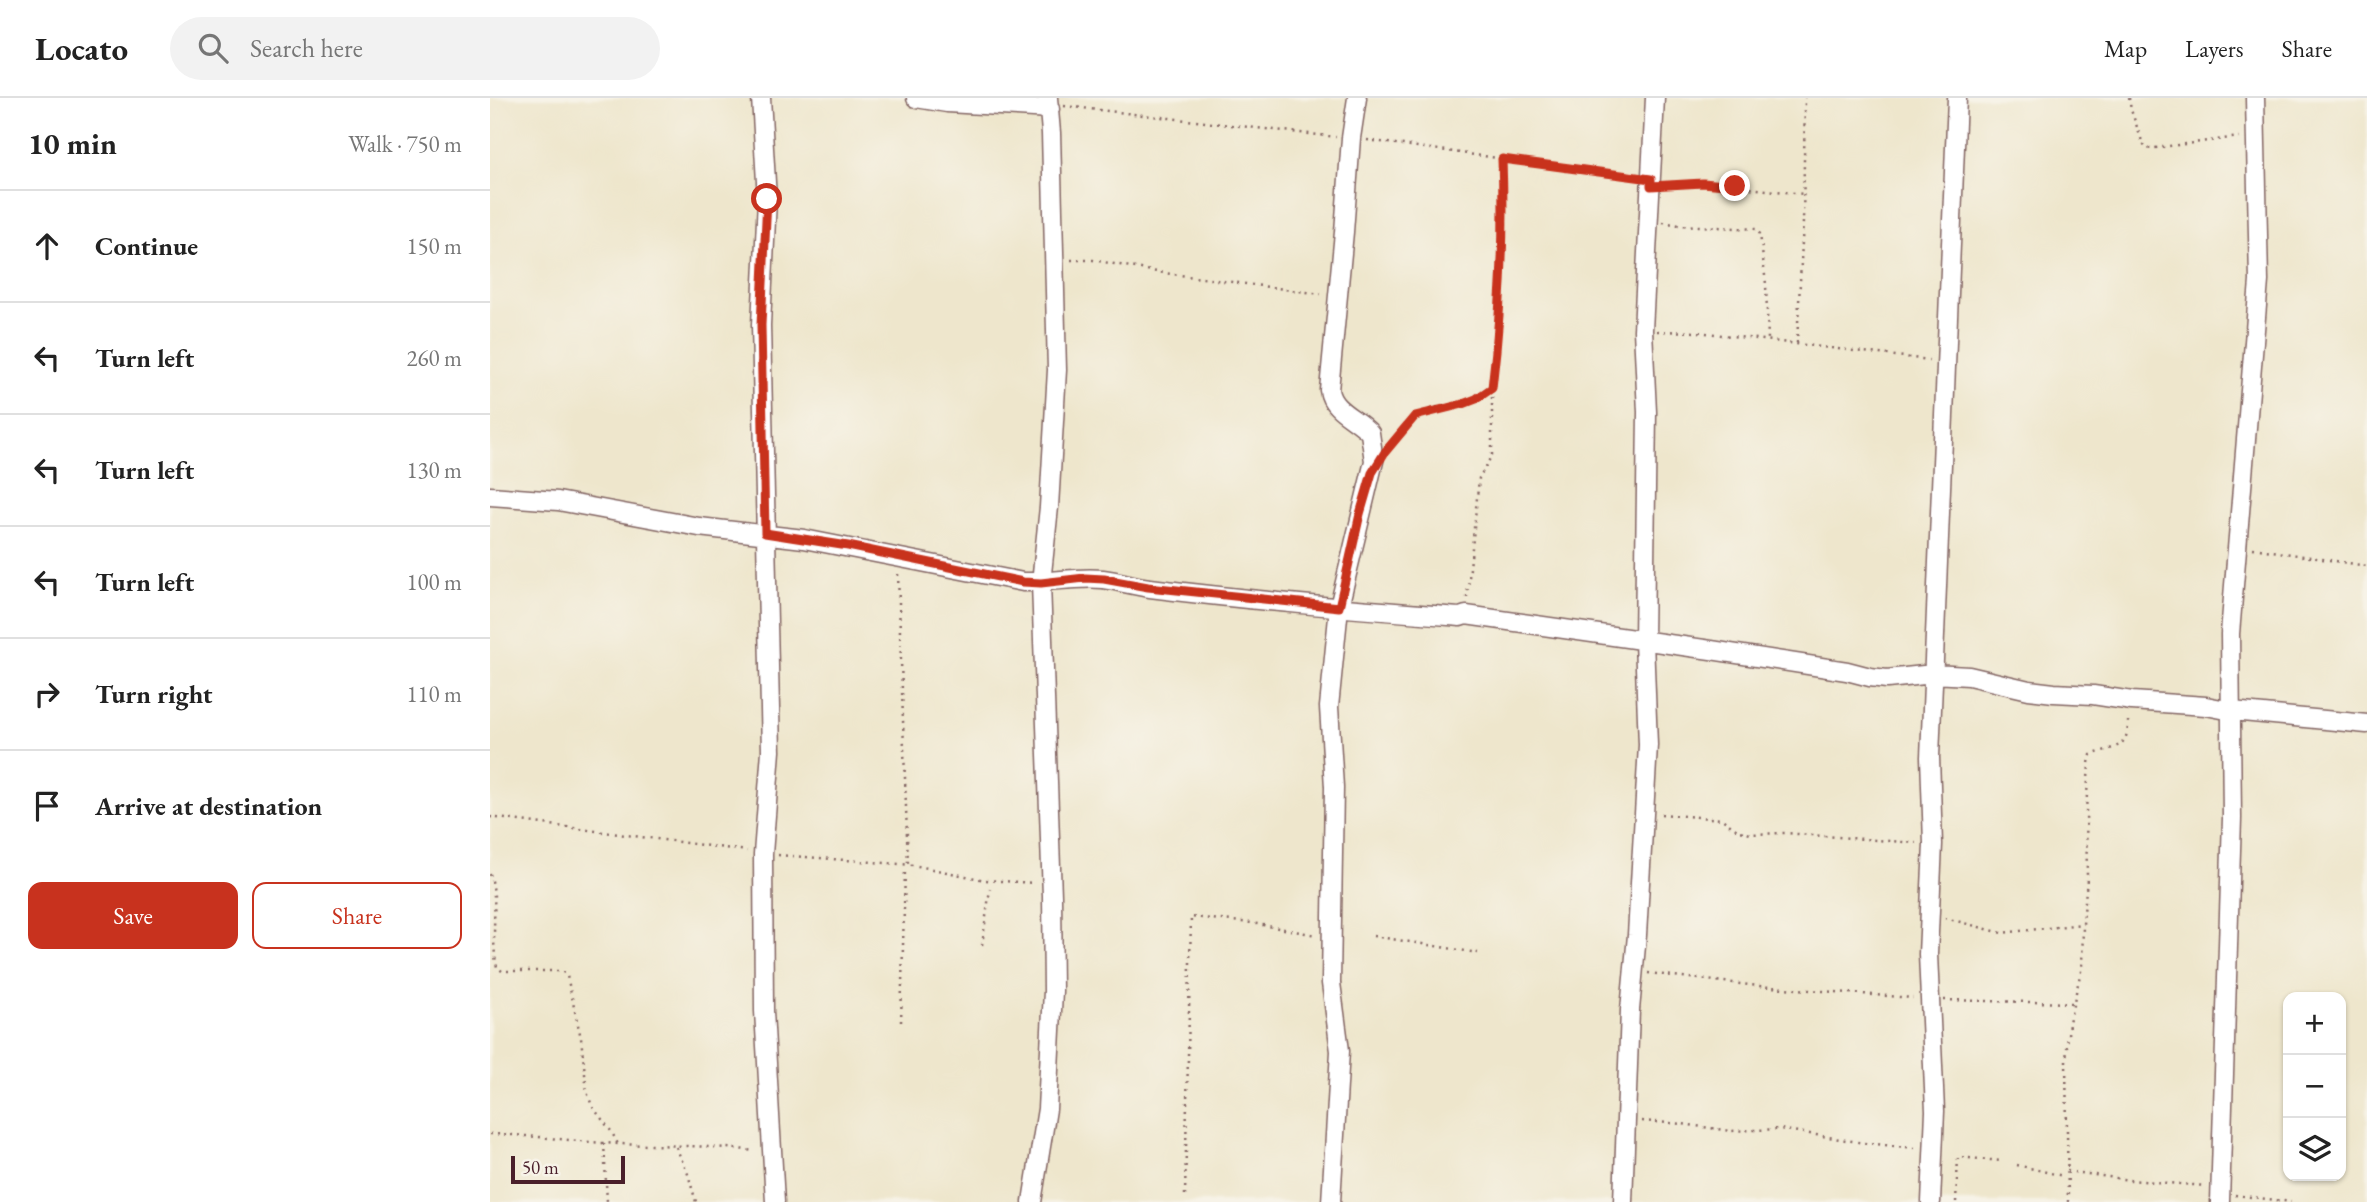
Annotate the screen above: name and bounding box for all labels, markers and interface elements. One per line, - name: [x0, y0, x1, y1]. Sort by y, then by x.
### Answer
- search box: [170, 17, 660, 80]
- text: Locato: [35, 27, 128, 70]
- icon: search: [194, 29, 232, 67]
- text: Search here: [250, 31, 363, 65]
- text: Map: [2104, 33, 2147, 64]
- text: Layers: [2185, 33, 2244, 64]
- text: Share: [2282, 33, 2332, 64]
- text: 10 min: [28, 124, 117, 163]
- text: Walk · 750 m: [348, 129, 462, 159]
- route end: [1719, 170, 1750, 201]
- route start: [751, 183, 782, 214]
- icon: ahead: [28, 227, 66, 265]
- text: Continue: [95, 229, 198, 263]
- text: 150 m: [406, 231, 462, 261]
- icon: left: [28, 339, 66, 377]
- text: Turn left: [95, 341, 194, 375]
- text: 260 m: [406, 343, 462, 373]
- icon: left: [28, 451, 66, 489]
- text: Turn left: [95, 453, 194, 487]
- text: 130 m: [406, 455, 462, 485]
- icon: left: [28, 563, 66, 601]
- text: Turn left: [95, 565, 194, 599]
- text: 100 m: [406, 567, 462, 597]
- icon: right: [28, 675, 66, 713]
- text: Turn right: [95, 677, 213, 711]
- text: 110 m: [406, 679, 462, 709]
- icon: arrive: [28, 787, 66, 825]
- text: Arrive at destination: [95, 789, 322, 823]
- button: Save: [28, 882, 238, 949]
- button: Share: [252, 882, 462, 949]
- map controls: [2283, 992, 2346, 1181]
- button: +: [2283, 992, 2346, 1055]
- button: −: [2283, 1055, 2346, 1118]
- button: layers: [2283, 1118, 2346, 1181]
- scale bar: [511, 1153, 625, 1185]
- text: 50 m: [522, 1155, 559, 1180]

